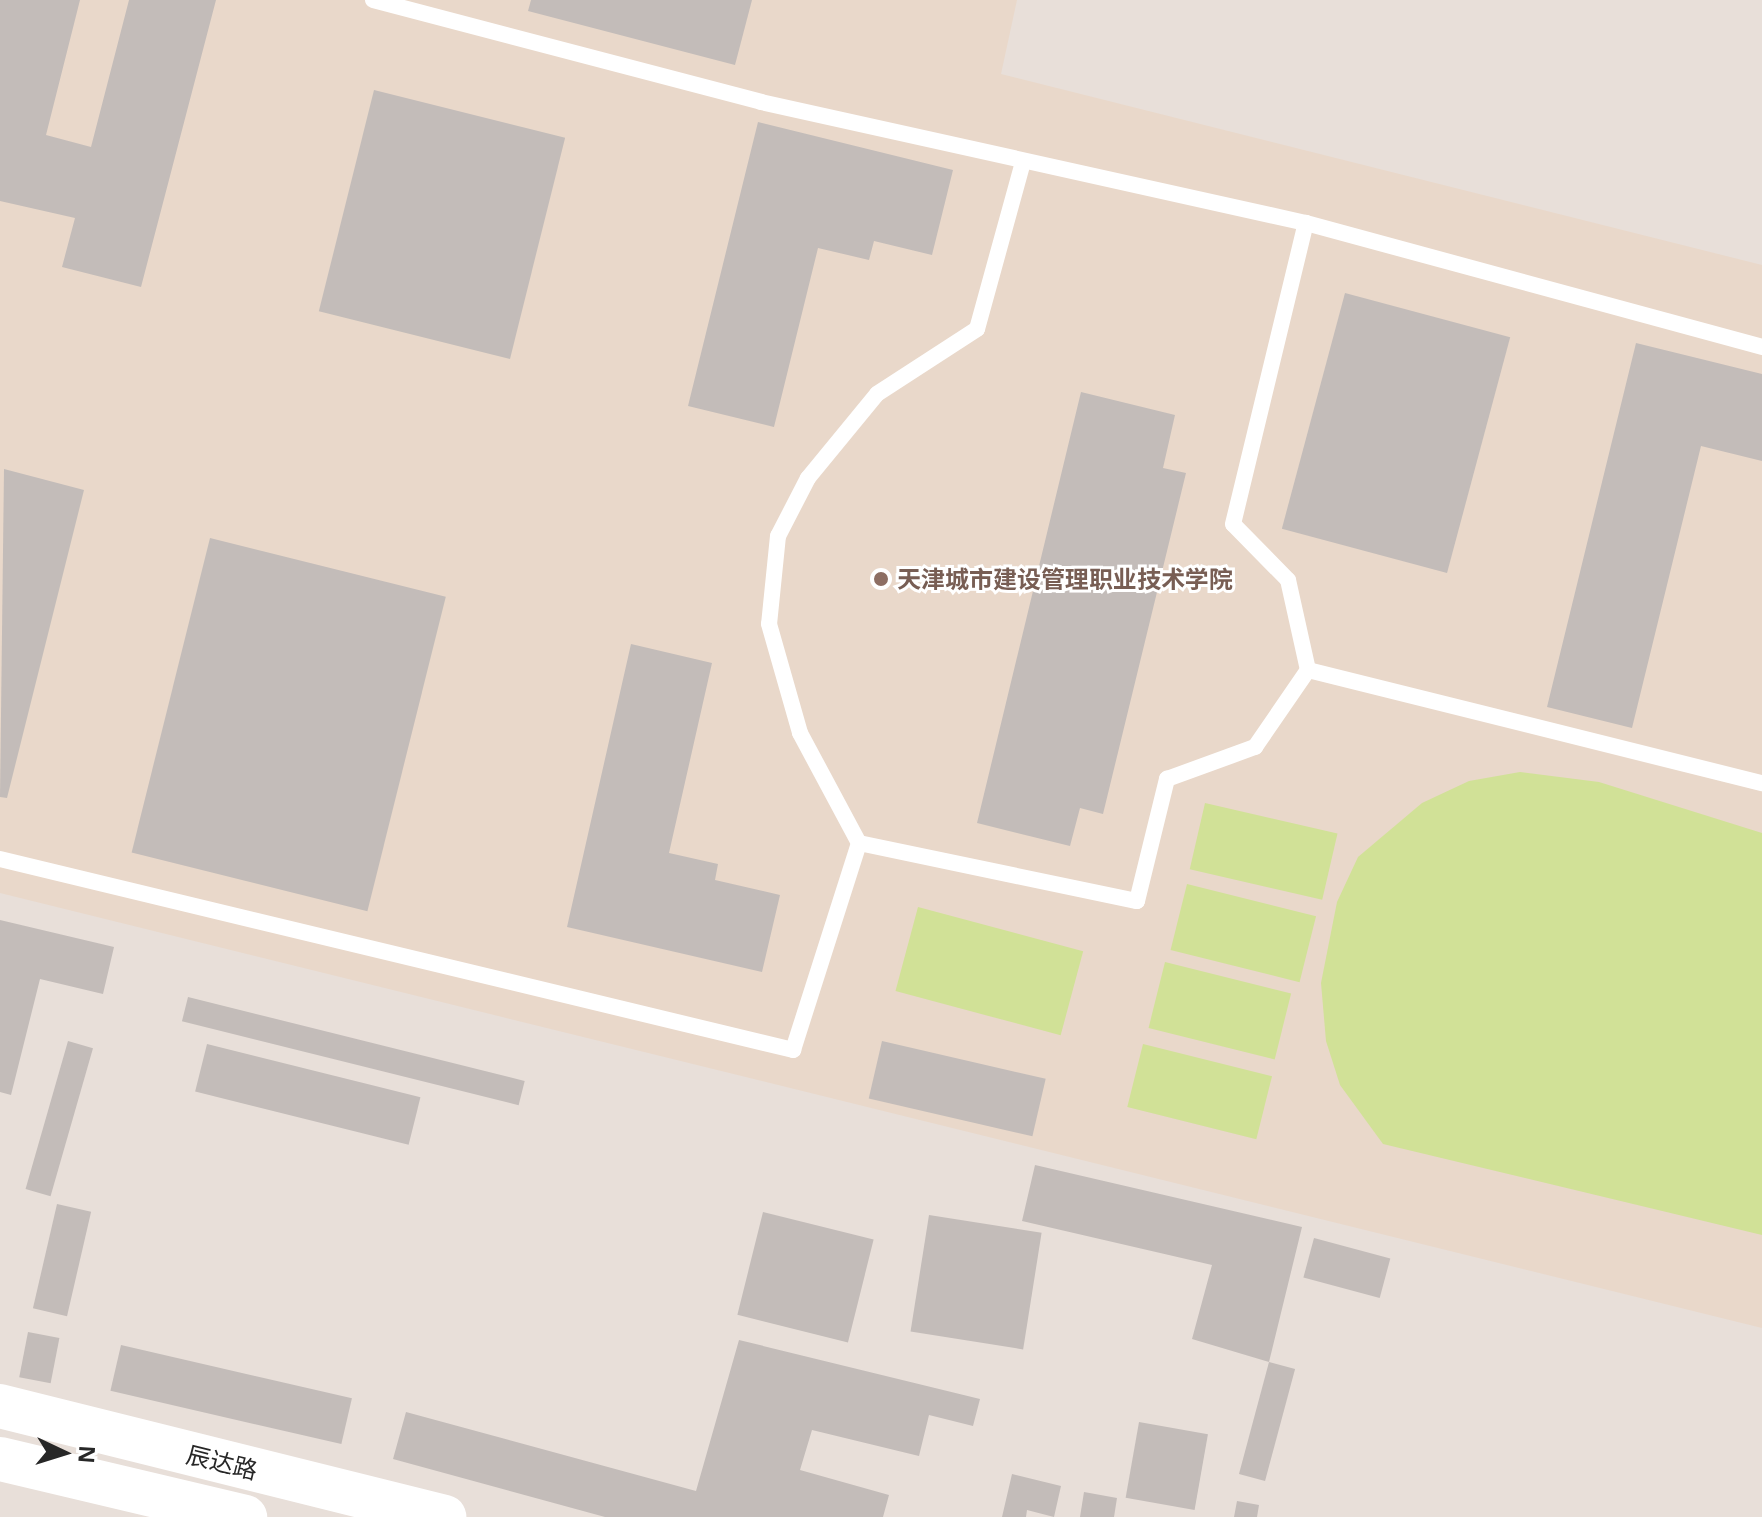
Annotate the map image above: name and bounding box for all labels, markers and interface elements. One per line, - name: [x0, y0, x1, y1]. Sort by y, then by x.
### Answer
- place label: 天津城市建设管理职业技术学院: [897, 565, 1233, 593]
- marker: 天津城市建设管理职业技术学院: [872, 570, 890, 588]
- north arrow: [24, 1413, 104, 1493]
- street label: 辰达路: [184, 1439, 260, 1485]
- text: N: [72, 1445, 104, 1465]

